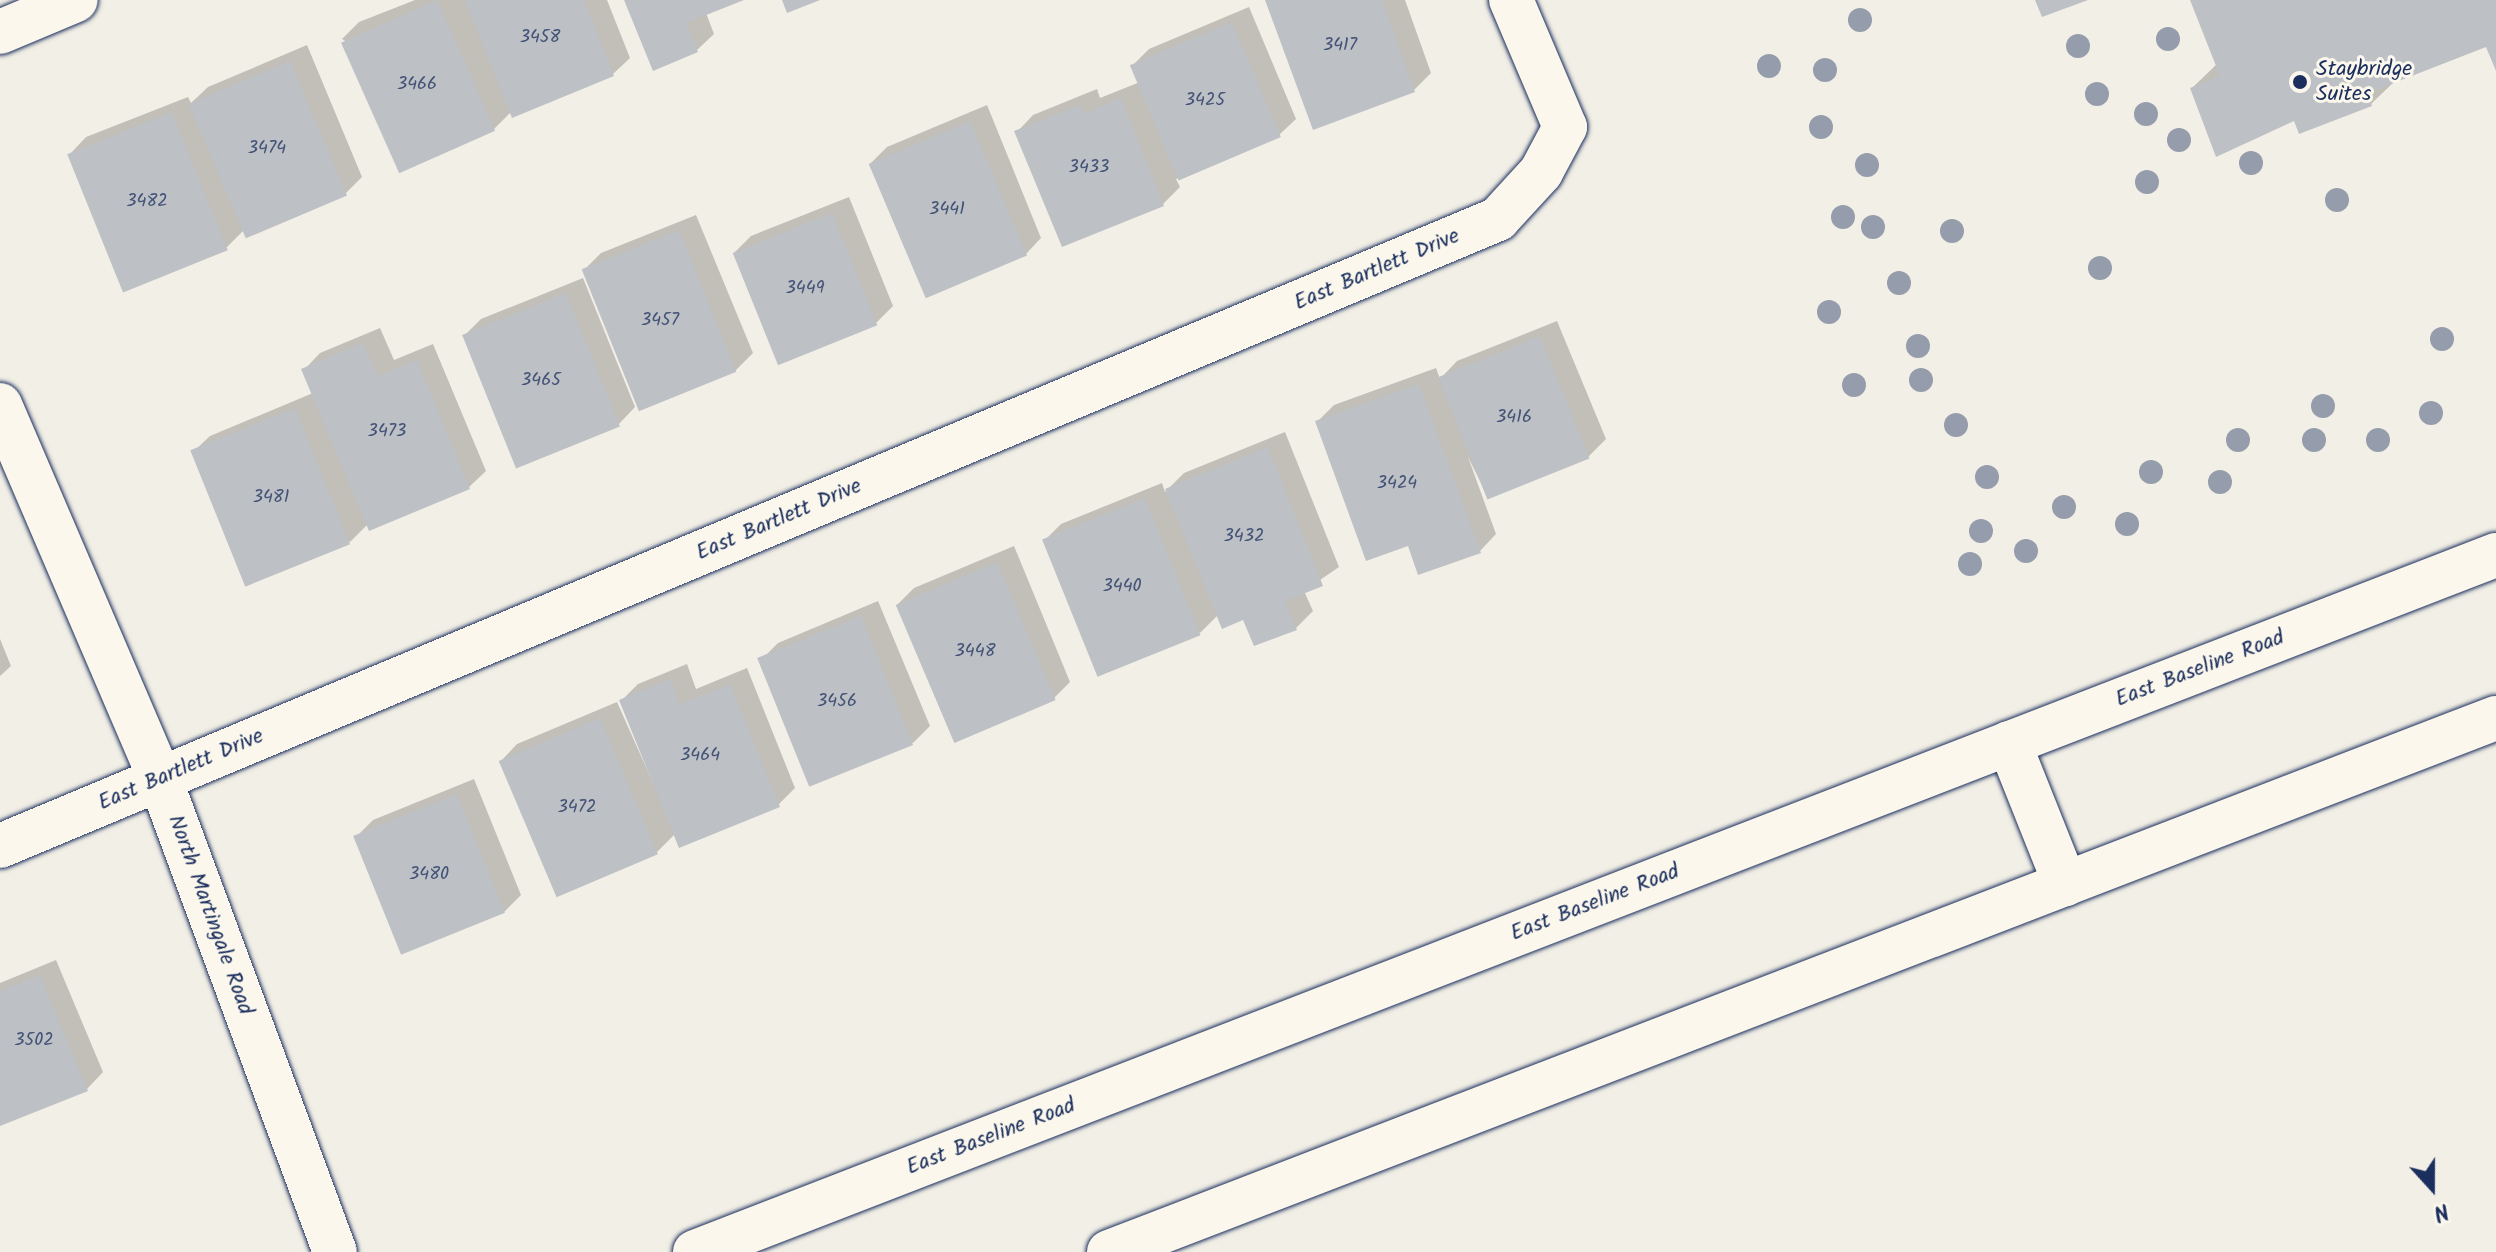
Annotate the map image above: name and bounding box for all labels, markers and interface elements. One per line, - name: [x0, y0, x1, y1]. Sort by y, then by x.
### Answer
- house number: 3458: [520, 27, 560, 49]
- house number: 3417: [1323, 35, 1357, 57]
- place label: Staybridge Suites: [2316, 56, 2412, 108]
- marker: Staybridge Suites: [2291, 73, 2309, 91]
- house number: 3466: [397, 74, 437, 96]
- house number: 3425: [1185, 90, 1225, 112]
- house number: 3474: [248, 138, 286, 160]
- house number: 3433: [1069, 157, 1109, 179]
- house number: 3482: [126, 191, 168, 213]
- house number: 3441: [929, 199, 965, 221]
- street label: East Bartlett Drive: [1290, 223, 1464, 317]
- house number: 3449: [786, 278, 824, 300]
- house number: 3457: [641, 310, 679, 332]
- house number: 3465: [521, 370, 561, 392]
- house number: 3416: [1496, 407, 1532, 429]
- house number: 3473: [368, 421, 406, 443]
- street label: East Bartlett Drive: [692, 473, 866, 567]
- house number: 3424: [1377, 473, 1417, 495]
- house number: 3481: [253, 487, 289, 509]
- house number: 3432: [1224, 526, 1264, 548]
- house number: 3440: [1102, 576, 1142, 598]
- street label: East Baseline Road: [2112, 625, 2288, 713]
- house number: 3448: [955, 641, 995, 663]
- house number: 3456: [817, 691, 857, 713]
- street label: East Bartlett Drive: [94, 723, 268, 817]
- house number: 3464: [680, 745, 720, 767]
- house number: 3472: [558, 797, 596, 819]
- street label: North Martingale Road: [162, 811, 258, 1019]
- street label: East Baseline Road: [1507, 859, 1683, 947]
- house number: 3480: [409, 864, 449, 886]
- house number: 3502: [14, 1030, 54, 1052]
- street label: East Baseline Road: [903, 1093, 1079, 1181]
- north arrow: [2392, 1148, 2472, 1228]
- text: N: [2428, 1192, 2454, 1230]

